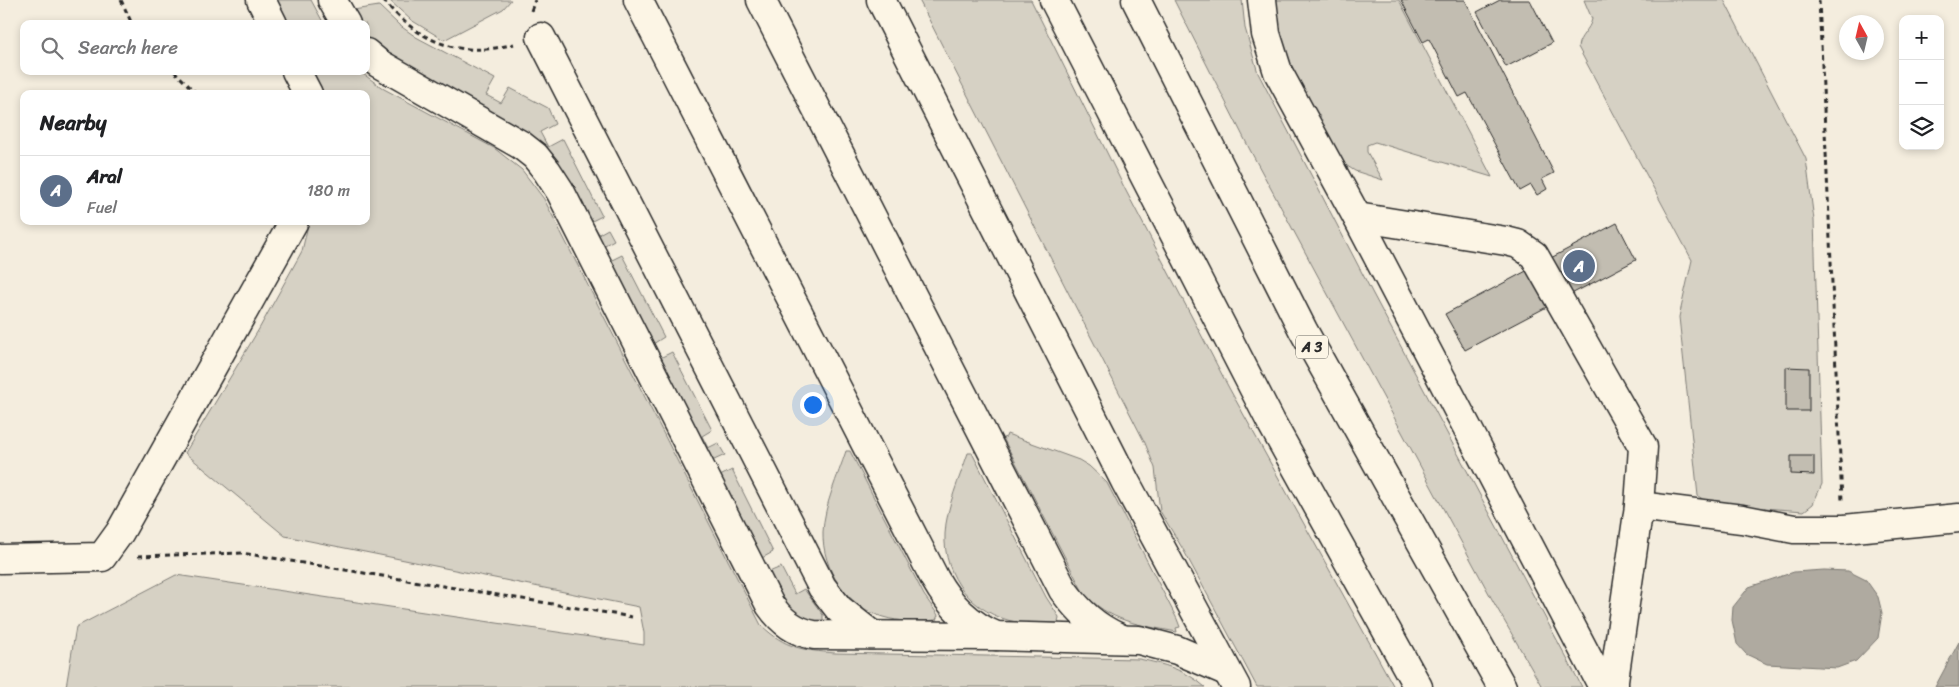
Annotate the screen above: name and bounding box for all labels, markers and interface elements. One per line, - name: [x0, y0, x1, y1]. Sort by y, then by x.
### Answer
- north arrow: [1839, 15, 1884, 60]
- map controls: [1899, 15, 1944, 150]
- button: +: [1899, 15, 1944, 60]
- search box: [20, 20, 370, 75]
- text: Search here: [78, 31, 178, 64]
- icon: search: [38, 34, 66, 62]
- button: −: [1899, 60, 1944, 105]
- text: Nearby: [40, 104, 106, 142]
- button: layers: [1899, 105, 1944, 150]
- text: Aral: [87, 160, 122, 193]
- text: A: [51, 176, 61, 205]
- text: 180 m: [307, 176, 350, 205]
- text: Fuel: [87, 193, 117, 222]
- pin: A: [1563, 247, 1595, 285]
- road number: A 3: [1296, 336, 1328, 358]
- your location: [800, 392, 826, 418]

